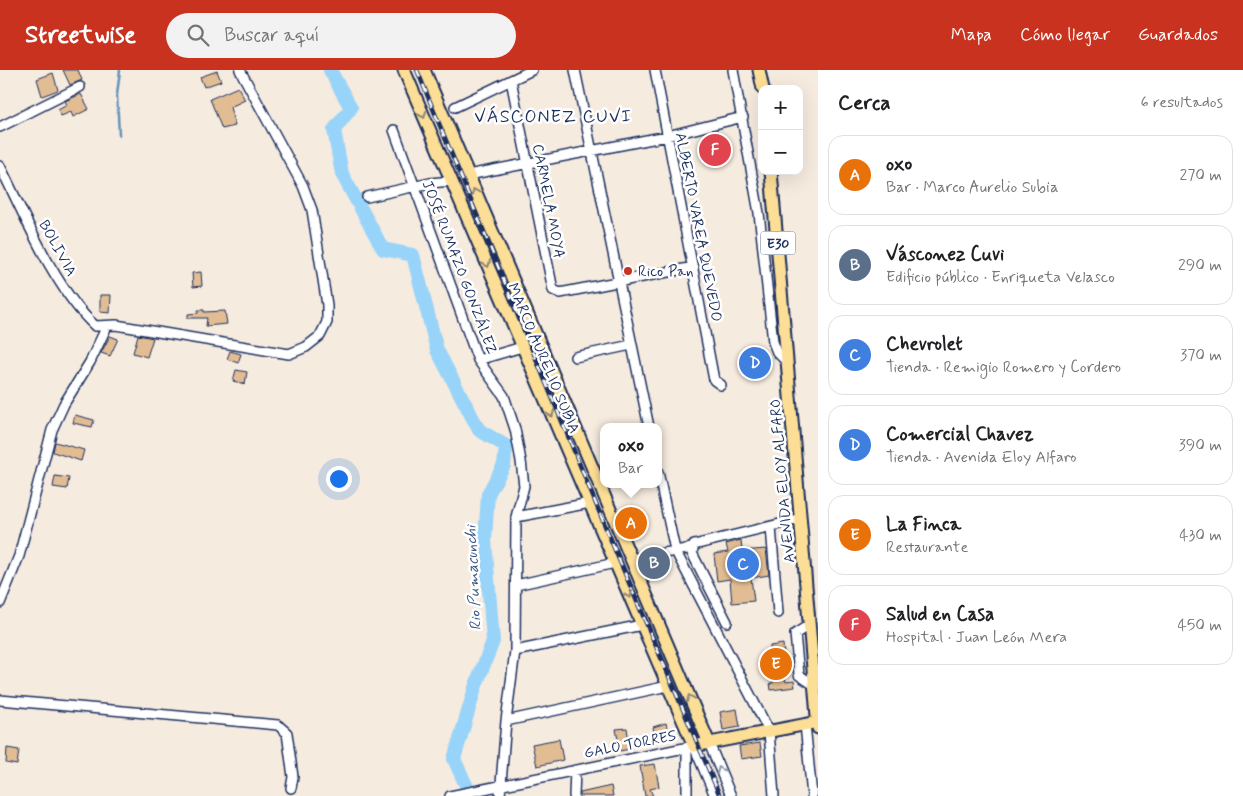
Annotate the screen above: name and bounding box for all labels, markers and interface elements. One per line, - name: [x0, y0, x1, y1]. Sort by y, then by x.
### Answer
- search box: [166, 13, 516, 58]
- text: Streetwise: [25, 20, 136, 51]
- icon: search: [184, 21, 212, 49]
- text: Buscar aquí: [224, 23, 320, 48]
- text: Mapa: [951, 23, 992, 47]
- text: Cómo llegar: [1020, 23, 1110, 47]
- text: Guardados: [1138, 23, 1218, 47]
- map controls: [758, 85, 803, 175]
- button: +: [758, 85, 803, 130]
- text: Cerca: [838, 89, 891, 117]
- text: 6 resultados: [1141, 92, 1223, 113]
- district label: VÁSCONEZ CUVI: [474, 105, 632, 129]
- one-way arrow: [417, 110, 428, 119]
- button: −: [758, 130, 803, 175]
- street label: ALBERTO VAREA QUEVEDO: [670, 131, 726, 324]
- pin: F: [699, 131, 731, 169]
- street label: CARMELA MOYA: [527, 142, 569, 260]
- text: oxo: [886, 152, 912, 177]
- text: A: [850, 165, 860, 186]
- text: 270 m: [1179, 165, 1222, 186]
- street label: JOSÉ RUMAZO GONZÁLEZ: [417, 177, 503, 357]
- text: Bar · Marco Aurelio Subia: [886, 177, 1058, 198]
- one-way arrow: [471, 188, 482, 197]
- street label: BOLIVIA: [33, 217, 81, 280]
- road number: E30: [760, 232, 796, 254]
- text: Vásconez Cuvi: [886, 242, 1004, 267]
- text: B: [850, 255, 860, 276]
- text: 290 m: [1178, 255, 1222, 276]
- one-way arrow: [481, 259, 492, 268]
- place label: Rico Pan: [638, 262, 693, 282]
- marker: Rico Pan: [622, 265, 634, 277]
- text: Edificio público · Enriqueta Velasco: [886, 267, 1115, 288]
- street label: MARCO AURELIO SUBIA: [502, 280, 584, 437]
- text: Chevrolet: [886, 332, 963, 357]
- pin: D: [739, 344, 771, 382]
- text: C: [849, 345, 861, 366]
- text: 370 m: [1180, 345, 1222, 366]
- text: Tienda · Remigio Romero y Cordero: [886, 357, 1121, 378]
- street label: AVENIDA ELOY ALFARO: [766, 398, 800, 564]
- one-way arrow: [545, 409, 556, 418]
- text: Comercial Chavez: [886, 422, 1034, 447]
- popup: [600, 423, 662, 488]
- text: oxo: [618, 433, 644, 458]
- text: D: [849, 435, 861, 456]
- text: 390 m: [1179, 435, 1222, 456]
- text: Tienda · Avenida Eloy Alfaro: [886, 447, 1077, 468]
- text: Bar: [618, 458, 643, 479]
- your location: [326, 466, 352, 492]
- pin: A: [615, 504, 647, 542]
- text: La Finca: [886, 512, 961, 537]
- water label: Rio Pumacunchi: [460, 523, 487, 631]
- text: E: [850, 525, 860, 546]
- text: 430 m: [1179, 525, 1222, 546]
- text: Restaurante: [886, 537, 968, 558]
- pin: B: [638, 544, 670, 582]
- pin: C: [727, 545, 759, 583]
- one-way arrow: [623, 590, 633, 599]
- text: Salud en Casa: [886, 602, 994, 627]
- text: F: [851, 615, 859, 636]
- text: 450 m: [1177, 615, 1222, 636]
- text: Hospital · Juan León Mera: [886, 627, 1067, 648]
- pin: E: [760, 645, 792, 683]
- one-way arrow: [685, 694, 696, 703]
- street label: GALO TORRES: [582, 726, 679, 764]
- one-way arrow: [715, 766, 726, 775]

